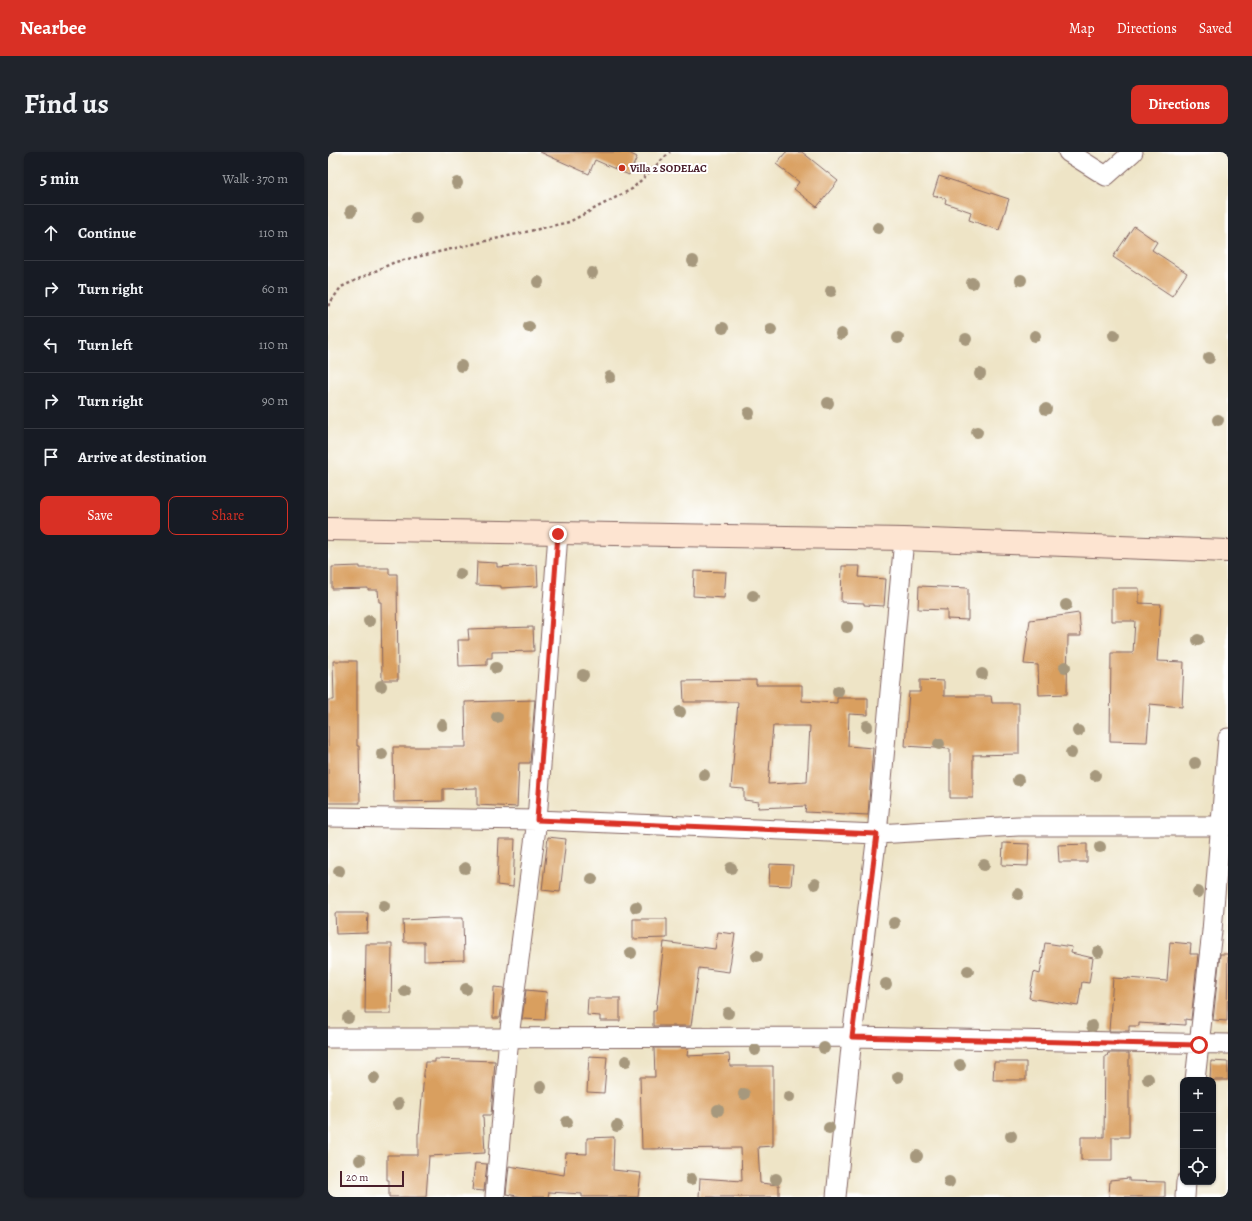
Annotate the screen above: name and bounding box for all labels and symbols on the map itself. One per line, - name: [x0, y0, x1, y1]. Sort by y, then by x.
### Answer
- place label: Villa 2 SODELAC: [629, 161, 707, 176]
- marker: Villa 2 SODELAC: [617, 163, 627, 173]
- route end: [549, 525, 567, 543]
- route start: [1190, 1036, 1208, 1054]
- scale bar: [340, 1169, 404, 1188]

